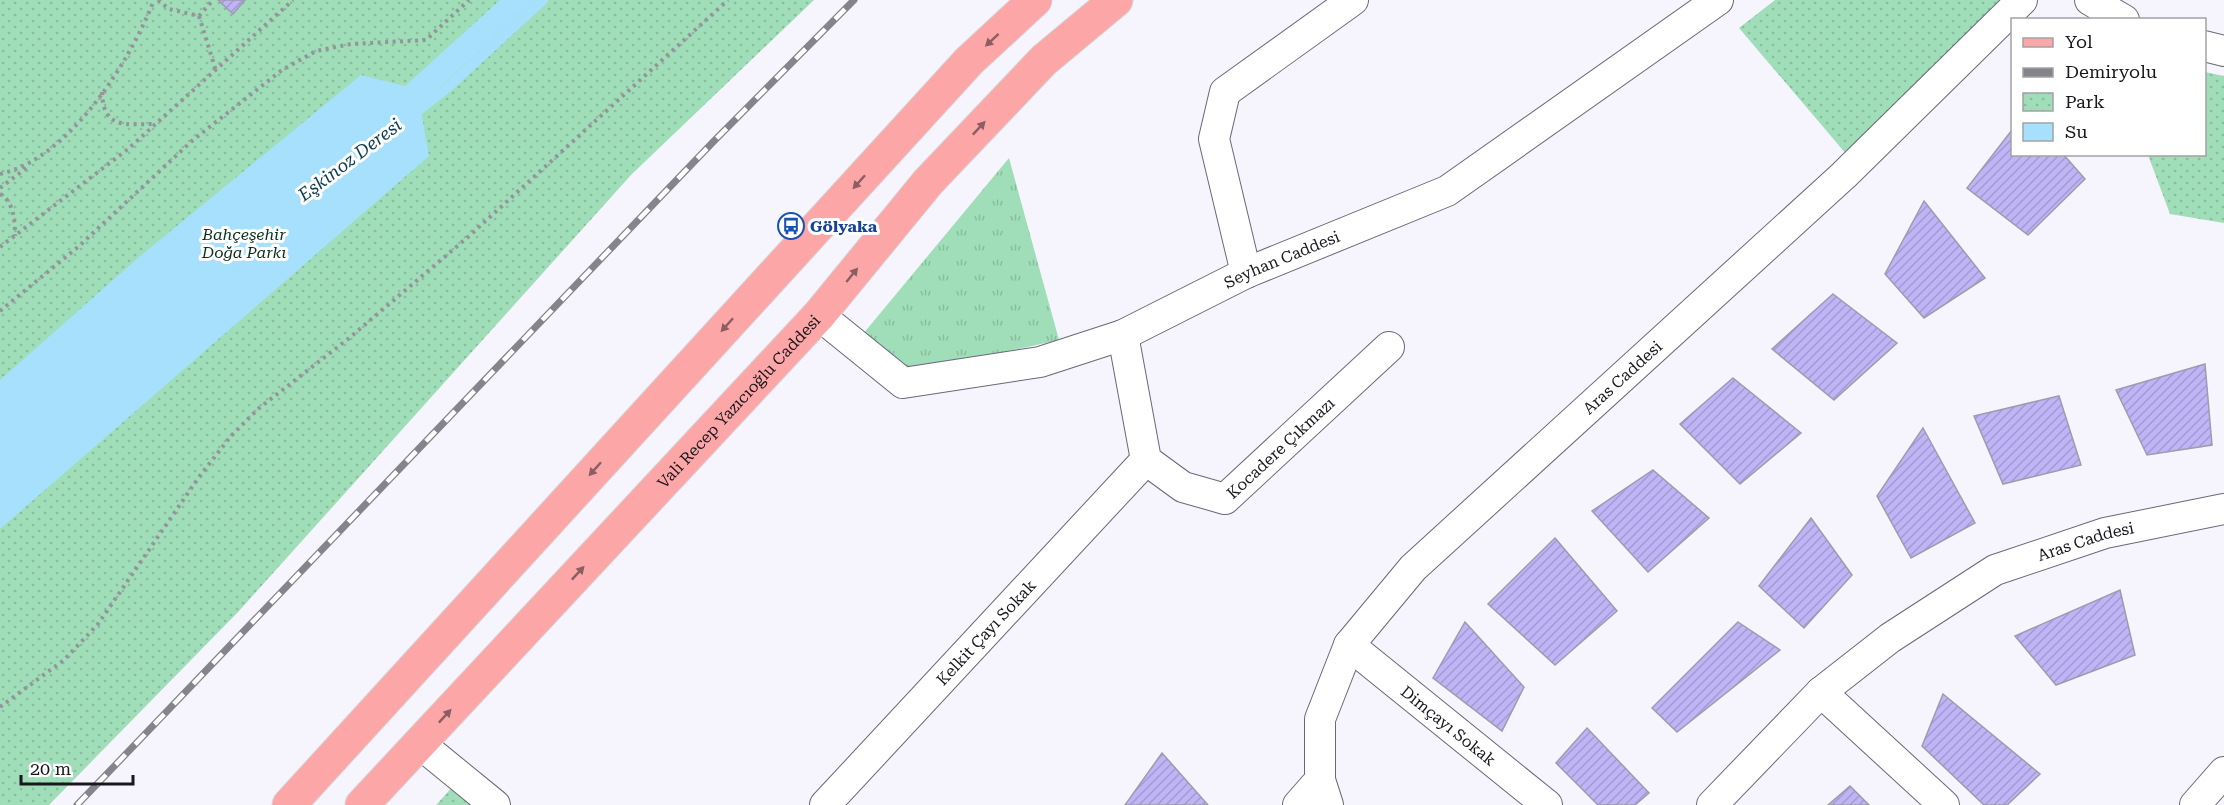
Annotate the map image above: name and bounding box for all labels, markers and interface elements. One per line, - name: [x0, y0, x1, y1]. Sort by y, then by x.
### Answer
- legend: [2011, 18, 2206, 156]
- text: Yol: [2065, 31, 2093, 52]
- one-way arrow: [985, 33, 1000, 46]
- text: Demiryolu: [2065, 61, 2157, 82]
- text: Park: [2065, 91, 2105, 112]
- water label: Eşkinoz Deresi: [293, 114, 406, 206]
- one-way arrow: [972, 121, 986, 135]
- text: Su: [2065, 121, 2087, 142]
- one-way arrow: [852, 174, 866, 189]
- bus stop icon: Gölyaka: [776, 211, 806, 241]
- place label: Gölyaka: [810, 217, 878, 236]
- park label: Bahçeşehir Doğa Parkı: [201, 225, 286, 262]
- street label: Seyhan Caddesi: [1221, 227, 1343, 293]
- one-way arrow: [845, 268, 858, 283]
- street label: Vali Recep Yazıcıoğlu Caddesi: [653, 311, 824, 492]
- one-way arrow: [720, 318, 734, 333]
- street label: Aras Caddesi: [1579, 337, 1666, 418]
- street label: Kocadere Çıkmazı: [1223, 394, 1338, 503]
- one-way arrow: [589, 462, 603, 476]
- street label: Aras Caddesi: [2035, 518, 2136, 565]
- one-way arrow: [570, 567, 584, 581]
- street label: Kelkit Çayı Sokak: [932, 576, 1040, 689]
- street label: Dimçayı Sokak: [1397, 682, 1499, 770]
- one-way arrow: [437, 709, 451, 723]
- scale bar: [21, 748, 134, 786]
- text: 20 m: [30, 758, 71, 779]

